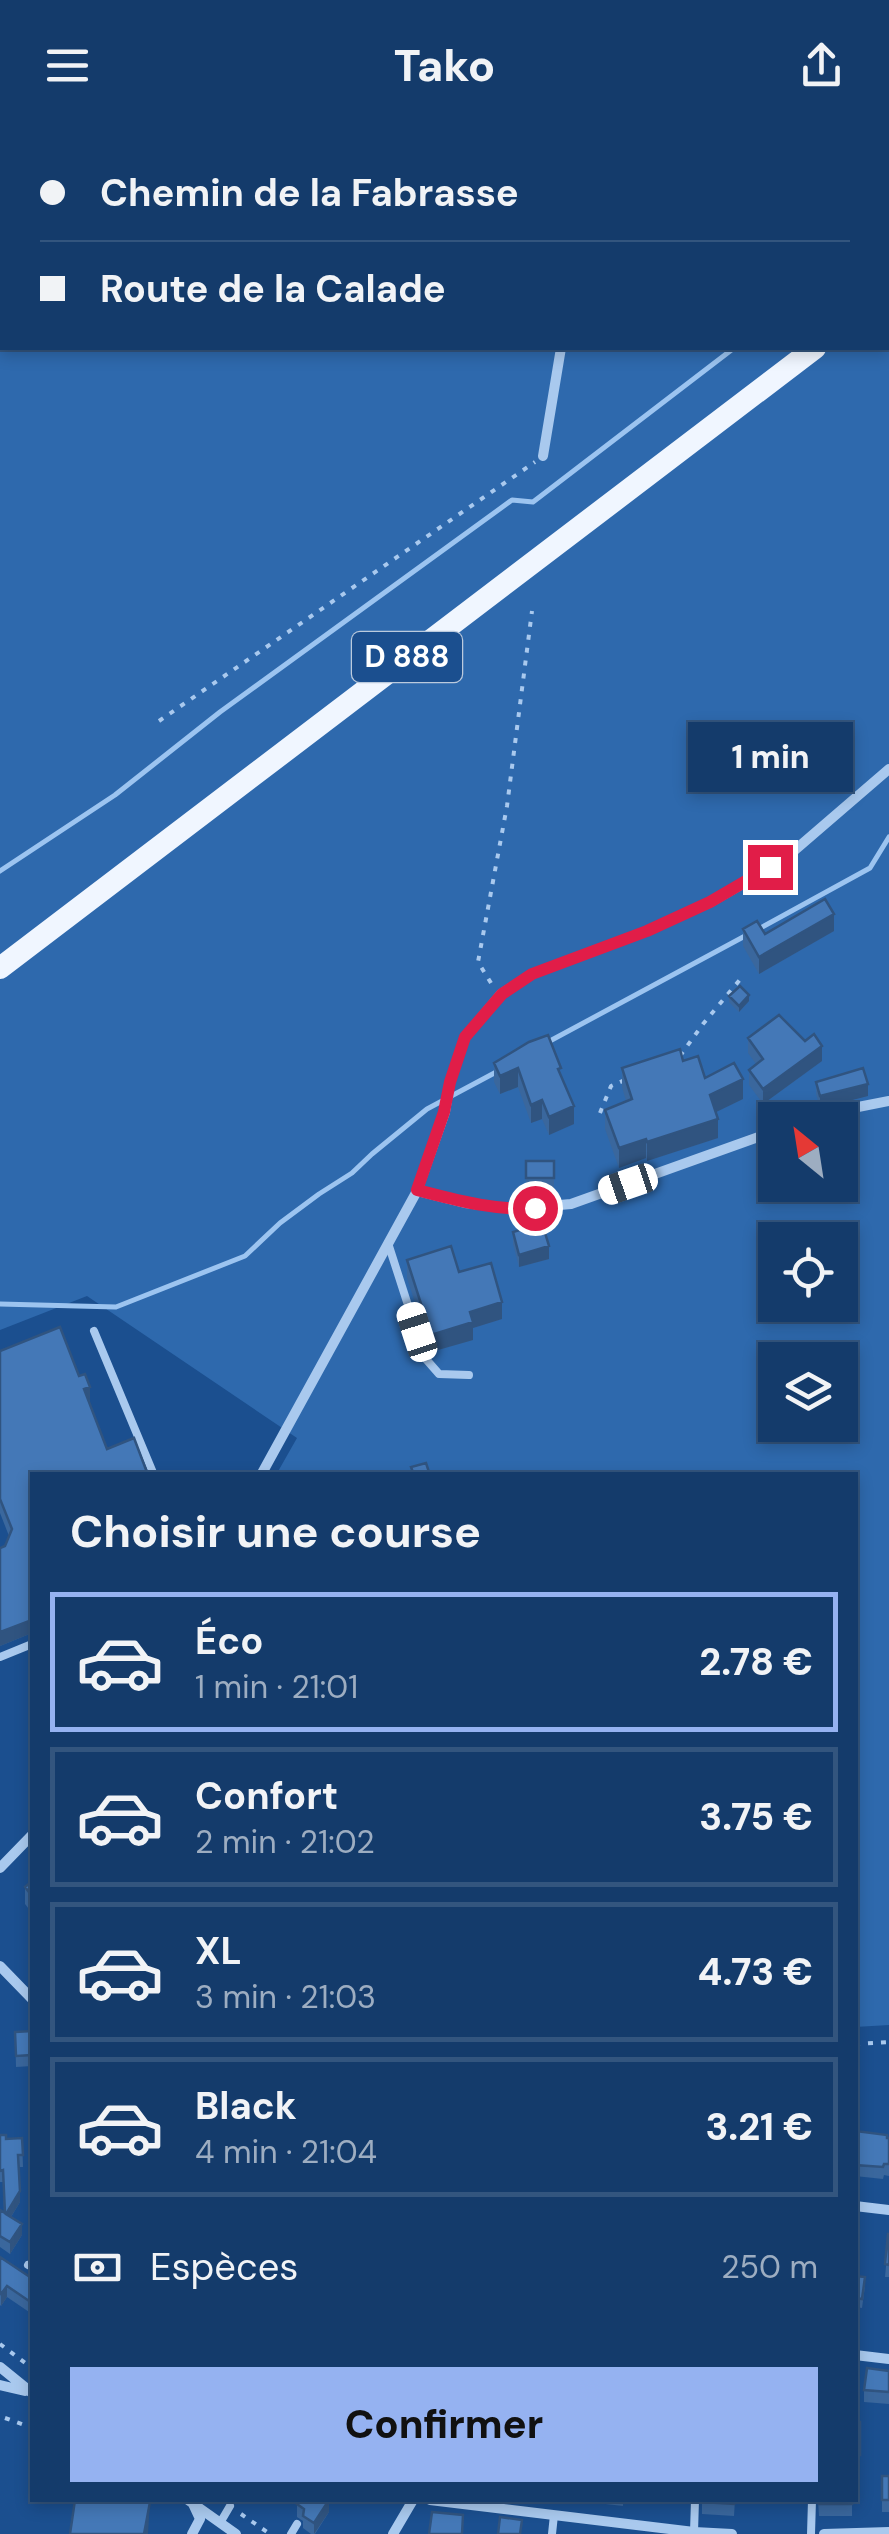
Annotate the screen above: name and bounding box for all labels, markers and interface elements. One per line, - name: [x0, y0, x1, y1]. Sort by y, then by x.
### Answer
- text: Tako: [394, 36, 495, 95]
- icon: menu: [40, 38, 95, 93]
- icon: share: [794, 38, 849, 93]
- text: Chemin de la Fabrasse: [100, 168, 519, 218]
- text: Route de la Calade: [100, 264, 446, 314]
- road number: D 888: [352, 632, 462, 682]
- callout: 1 min: [688, 722, 852, 792]
- text: 1 min: [731, 736, 810, 778]
- route end: [748, 845, 793, 890]
- north arrow: [758, 1102, 858, 1202]
- map controls: [758, 1102, 858, 1442]
- car: [595, 1160, 661, 1208]
- route start: [513, 1186, 558, 1231]
- button: locate: [758, 1222, 858, 1322]
- car: [393, 1299, 441, 1365]
- button: layers: [758, 1342, 858, 1442]
- text: Choisir une course: [70, 1502, 481, 1561]
- text: Éco: [195, 1616, 263, 1666]
- icon: car: [75, 1617, 165, 1707]
- text: 2.78 €: [699, 1637, 813, 1687]
- text: 1 min · 21:01: [195, 1666, 358, 1708]
- text: Confort: [195, 1771, 338, 1821]
- icon: car: [75, 1772, 165, 1862]
- text: 3.75 €: [699, 1792, 813, 1842]
- text: 2 min · 21:02: [195, 1821, 375, 1863]
- text: XL: [195, 1926, 242, 1976]
- icon: car: [75, 1927, 165, 2017]
- text: 4.73 €: [698, 1947, 813, 1997]
- text: 3 min · 21:03: [195, 1976, 376, 2018]
- text: Black: [195, 2081, 297, 2131]
- icon: car: [75, 2082, 165, 2172]
- text: 3.21 €: [705, 2102, 813, 2152]
- text: 4 min · 21:04: [195, 2131, 377, 2173]
- icon: cash: [70, 2240, 125, 2295]
- text: Espèces: [150, 2242, 298, 2292]
- text: 250 m: [721, 2246, 818, 2288]
- button: Confirmer: [70, 2367, 818, 2482]

